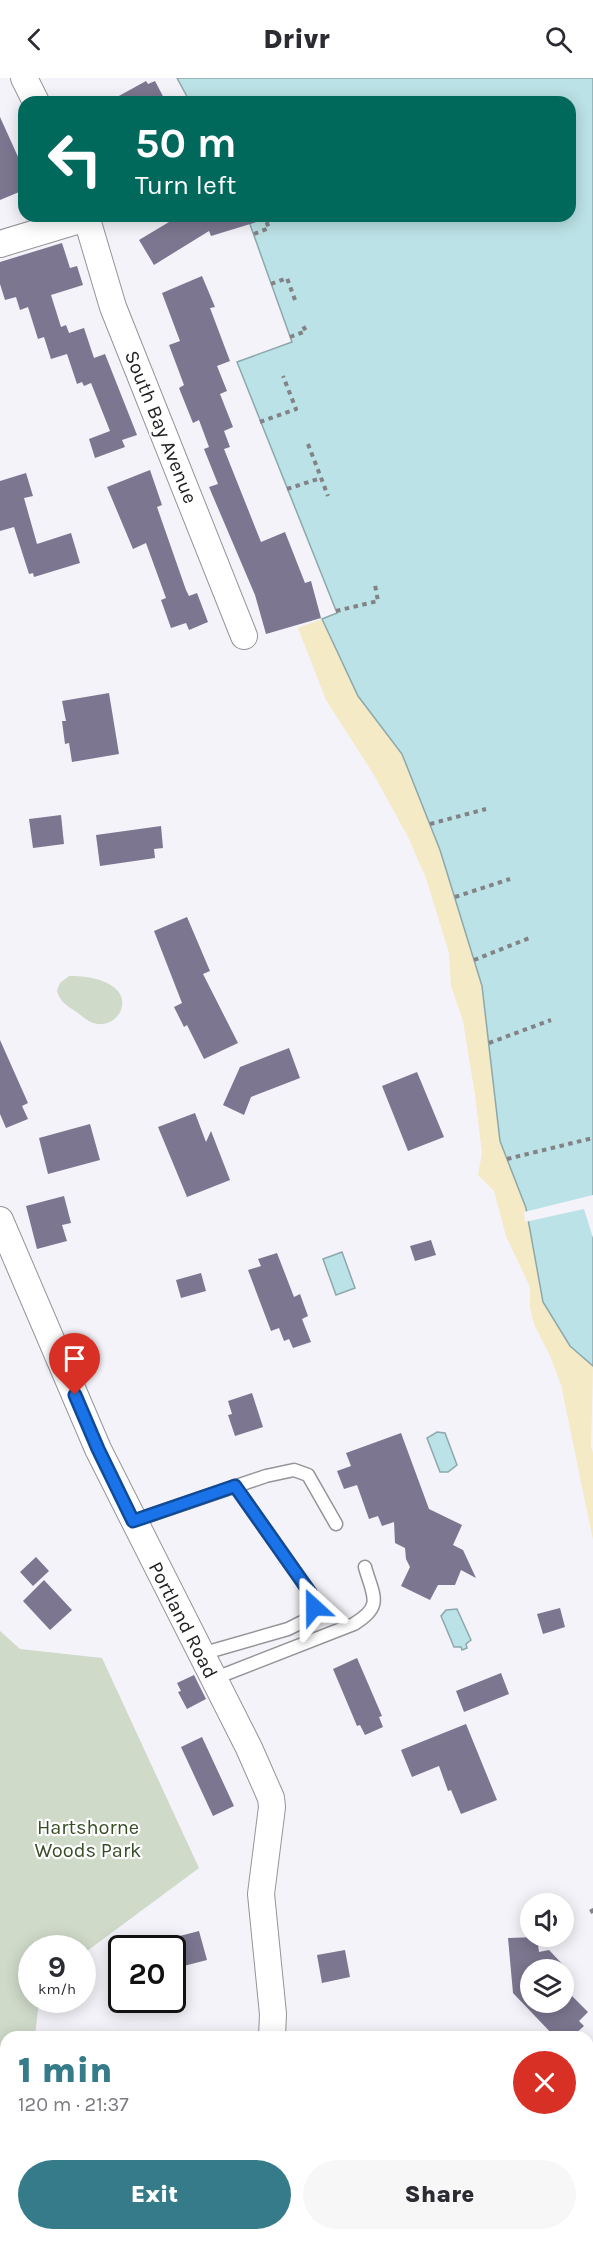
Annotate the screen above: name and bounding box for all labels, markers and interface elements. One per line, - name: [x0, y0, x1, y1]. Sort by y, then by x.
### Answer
- icon: back: [18, 23, 51, 56]
- text: Drivr: [263, 23, 330, 55]
- icon: search: [542, 23, 575, 56]
- text: 50 m: [135, 118, 237, 168]
- icon: left: [36, 120, 114, 198]
- text: Turn left: [135, 169, 236, 201]
- street label: South Bay Avenue: [120, 347, 202, 507]
- pin: [49, 1333, 100, 1395]
- icon: arrive: [58, 1342, 91, 1375]
- street label: Portland Road: [144, 1558, 222, 1682]
- position arrow: [282, 1575, 346, 1639]
- park label: Hartshorne Woods Park: [35, 1816, 141, 1862]
- map controls: [520, 1893, 574, 2013]
- button: sound: [520, 1893, 574, 1947]
- speed limit sign: 20: [108, 1935, 186, 2013]
- text: 9: [48, 1949, 66, 1985]
- button: layers: [520, 1959, 574, 2013]
- text: km/h: [38, 1980, 76, 1998]
- text: 1 min: [18, 2049, 112, 2091]
- button: close: [513, 2051, 576, 2114]
- text: 120 m · 21:37: [18, 2093, 129, 2116]
- button: Exit: [18, 2160, 291, 2229]
- button: Share: [303, 2160, 576, 2229]

